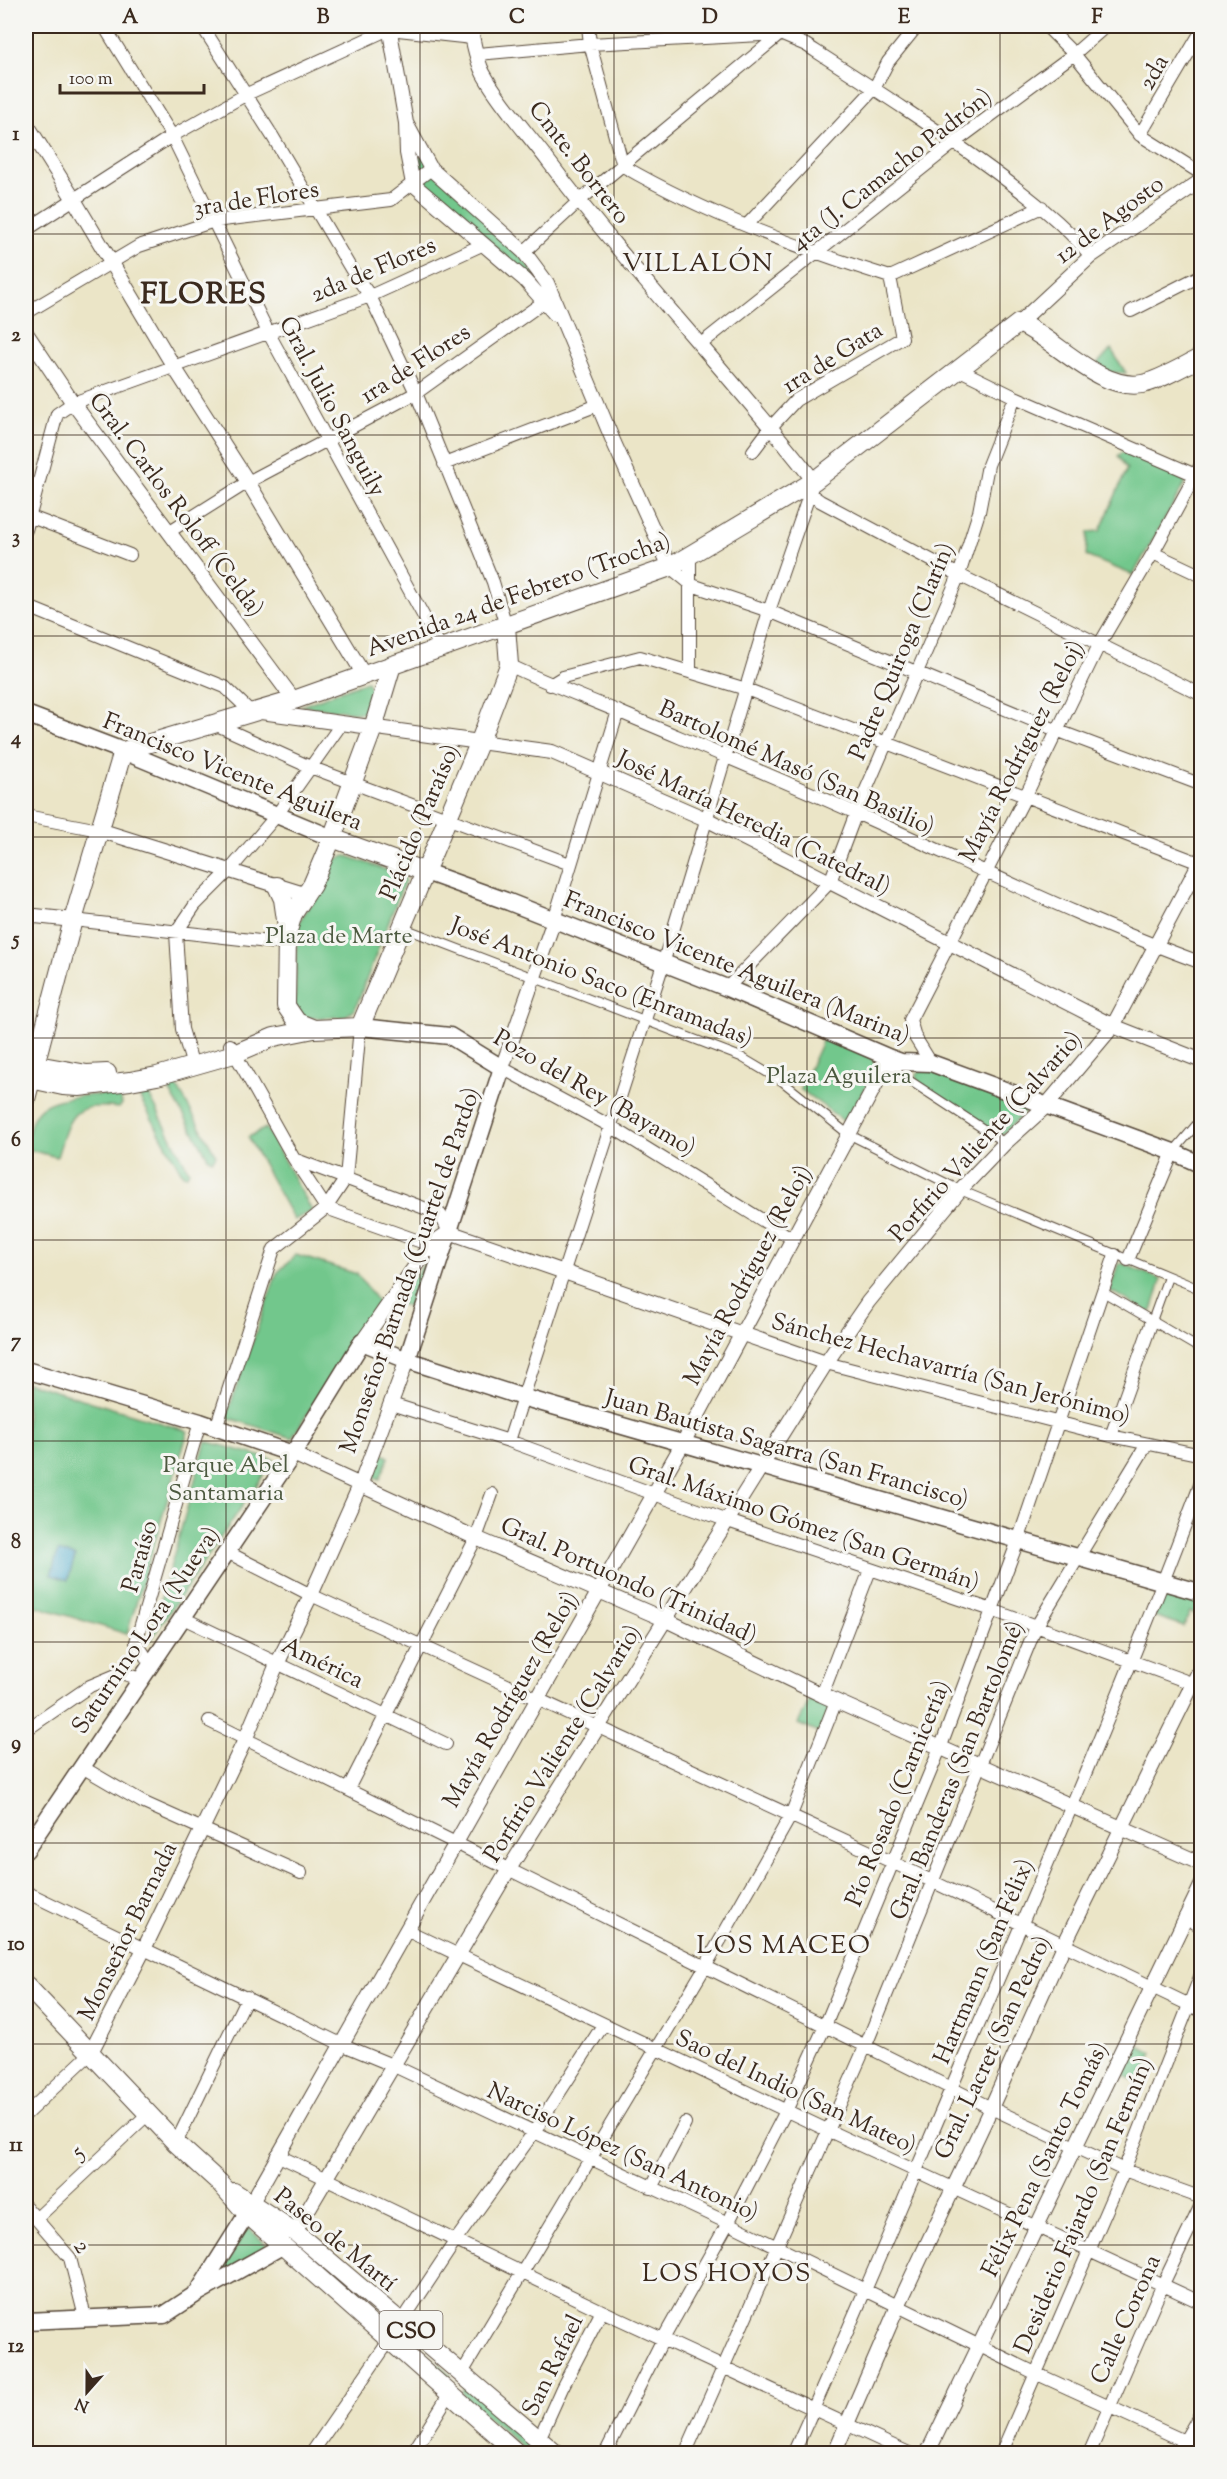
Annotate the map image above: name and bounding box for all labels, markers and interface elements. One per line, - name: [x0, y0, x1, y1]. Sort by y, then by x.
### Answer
- text: A: [122, 4, 139, 33]
- text: B: [317, 4, 330, 33]
- text: C: [509, 4, 525, 33]
- text: D: [702, 4, 718, 33]
- text: E: [898, 4, 911, 33]
- text: F: [1091, 4, 1103, 33]
- street label: 2da: [1131, 49, 1178, 97]
- scale bar: [60, 57, 204, 95]
- text: 100 m: [69, 67, 113, 93]
- street label: 4ta (J. Camacho Padrón): [784, 81, 1000, 260]
- street label: Cmte. Borrero: [519, 94, 637, 232]
- text: 1: [13, 121, 20, 150]
- street label: 12 de Agosto: [1049, 168, 1172, 273]
- street label: 3ra de Flores: [191, 173, 322, 227]
- street label: 2da de Flores: [306, 229, 442, 312]
- district label: VILLALÓN: [622, 246, 774, 283]
- district label: FLORES: [141, 274, 267, 317]
- street label: Gral. Julio Sanguily: [269, 311, 393, 503]
- street label: 1ra de Gata: [776, 314, 890, 403]
- street label: 1ra de Flores: [354, 316, 478, 413]
- text: 2: [11, 322, 21, 351]
- street label: Gral. Carlos Roloff (Celda): [80, 386, 271, 625]
- text: 3: [12, 524, 20, 553]
- street label: Avenida 24 de Febrero (Trocha): [362, 525, 676, 667]
- street label: Padre Quiroga (Clarín): [842, 538, 964, 766]
- street label: Mayía Rodríguez (Reloj): [952, 635, 1094, 869]
- street label: Bartolomé Masó (San Basilio): [653, 693, 939, 845]
- street label: Francisco Vicente Aguilera: [97, 705, 367, 841]
- text: 4: [10, 725, 21, 754]
- street label: Plácido (Paraíso): [373, 739, 469, 906]
- street label: José María Heredia (Catedral): [609, 742, 896, 905]
- street label: Francisco Vicente Aguilera (Marina): [558, 884, 915, 1054]
- street label: José Antonio Saco (Enramadas): [443, 909, 757, 1056]
- park label: Plaza de Marte: [265, 920, 413, 954]
- text: 5: [11, 926, 20, 955]
- street label: Pozo del Rey (Bayamo): [487, 1022, 701, 1166]
- street label: Porfirio Valiente (Calvario): [882, 1024, 1091, 1251]
- park label: Plaza Aguilera: [766, 1060, 912, 1094]
- street label: Monseñor Barnada (Cuartel de Pardo): [332, 1083, 490, 1458]
- text: 6: [11, 1127, 21, 1156]
- street label: Mayía Rodríguez (Reloj): [676, 1160, 821, 1392]
- street label: Sánchez Hechavarría (San Jerónimo): [767, 1306, 1134, 1434]
- text: 7: [11, 1328, 22, 1357]
- street label: Juan Bautista Sagarra (San Francisco): [599, 1381, 972, 1518]
- park label: Parque Abel Santamaria: [163, 1449, 289, 1511]
- street label: Gral. Máximo Gómez (San Germán): [623, 1449, 984, 1601]
- street label: Gral. Portuondo (Trinidad): [494, 1510, 762, 1654]
- street label: Paraíso: [114, 1517, 167, 1597]
- street label: Saturnino Lora (Nueva): [64, 1521, 229, 1742]
- text: 8: [11, 1529, 21, 1558]
- street label: Mayía Rodríguez (Reloj): [436, 1585, 588, 1815]
- street label: Gral. Banderas (San Bartolomé): [882, 1616, 1034, 1926]
- street label: Porfirio Valiente (Calvario): [477, 1619, 651, 1869]
- street label: América: [275, 1629, 369, 1698]
- street label: Pío Rosado (Carnicería): [838, 1675, 960, 1912]
- text: 9: [11, 1730, 21, 1759]
- street label: Monseñor Barnada: [71, 1837, 187, 2027]
- street label: Hartmann (San Félix): [926, 1854, 1044, 2070]
- district label: LOS MACEO: [697, 1928, 872, 1965]
- street label: Gral. Lacret (San Pedro): [927, 1930, 1061, 2165]
- text: 10: [7, 1931, 25, 1960]
- street label: Sao del Indio (San Mateo): [669, 2022, 921, 2164]
- street label: Félix Pena (Santo Tomás): [974, 2037, 1118, 2283]
- street label: Desiderio Fajardo (San Fermín): [1007, 2052, 1163, 2359]
- street label: Narciso López (San Antonio): [481, 2075, 764, 2231]
- text: 11: [9, 2132, 23, 2161]
- street label: 5: [62, 2137, 93, 2169]
- street label: Paseo de Martí: [266, 2180, 404, 2301]
- street label: 2: [64, 2233, 99, 2261]
- street label: Calle Corona: [1083, 2250, 1171, 2390]
- district label: LOS HOYOS: [642, 2256, 812, 2293]
- street label: San Rafael: [514, 2309, 593, 2423]
- road number: CSO: [380, 2311, 442, 2349]
- text: 12: [8, 2333, 25, 2362]
- north arrow: [57, 2362, 117, 2422]
- text: N: [72, 2391, 93, 2417]

